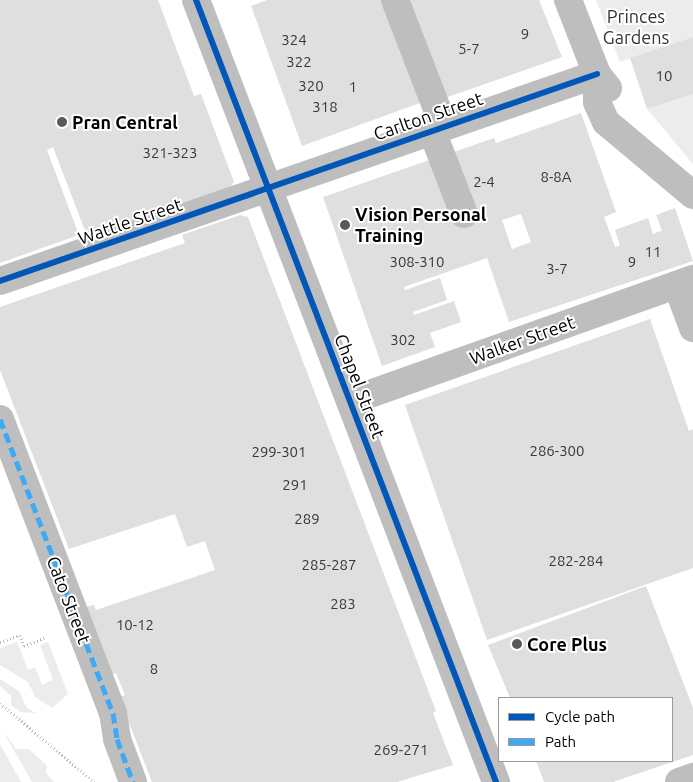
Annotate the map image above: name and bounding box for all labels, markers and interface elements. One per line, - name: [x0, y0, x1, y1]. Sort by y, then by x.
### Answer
- park label: Princes Gardens: [603, 6, 669, 48]
- house number: 9: [521, 25, 529, 43]
- house number: 324: [281, 31, 307, 49]
- house number: 5-7: [458, 40, 480, 58]
- house number: 322: [286, 53, 312, 71]
- house number: 10: [656, 67, 672, 85]
- house number: 320: [298, 77, 324, 95]
- house number: 1: [349, 78, 357, 96]
- street label: Carlton Street: [371, 87, 485, 145]
- house number: 318: [312, 98, 338, 116]
- place label: Pran Central: [72, 111, 178, 133]
- marker: Pran Central: [56, 116, 68, 128]
- house number: 321-323: [142, 144, 198, 162]
- house number: 8-8A: [540, 168, 572, 186]
- house number: 2-4: [473, 173, 495, 191]
- street label: Wattle Street: [75, 193, 185, 249]
- place label: Vision Personal Training: [355, 204, 486, 246]
- marker: Vision Personal Training: [339, 219, 351, 231]
- house number: 11: [645, 243, 661, 261]
- house number: 308-310: [389, 253, 445, 271]
- house number: 9: [628, 253, 636, 271]
- house number: 3-7: [546, 260, 568, 278]
- street label: Walker Street: [467, 311, 577, 369]
- street label: Chapel Street: [330, 331, 390, 441]
- house number: 302: [390, 331, 416, 349]
- house number: 286-300: [529, 442, 585, 460]
- house number: 299-301: [251, 443, 307, 461]
- house number: 291: [282, 476, 308, 494]
- house number: 289: [294, 510, 320, 528]
- house number: 282-284: [548, 552, 604, 570]
- street label: Cato Street: [42, 553, 96, 647]
- house number: 285-287: [301, 556, 357, 574]
- house number: 283: [330, 595, 356, 613]
- house number: 10-12: [116, 616, 154, 634]
- place label: Core Plus: [527, 633, 607, 655]
- marker: Core Plus: [511, 638, 523, 650]
- house number: 8: [150, 660, 158, 678]
- legend: [498, 697, 673, 762]
- text: Cycle path: [545, 708, 615, 725]
- text: Path: [545, 733, 576, 750]
- house number: 269-271: [373, 741, 429, 759]

